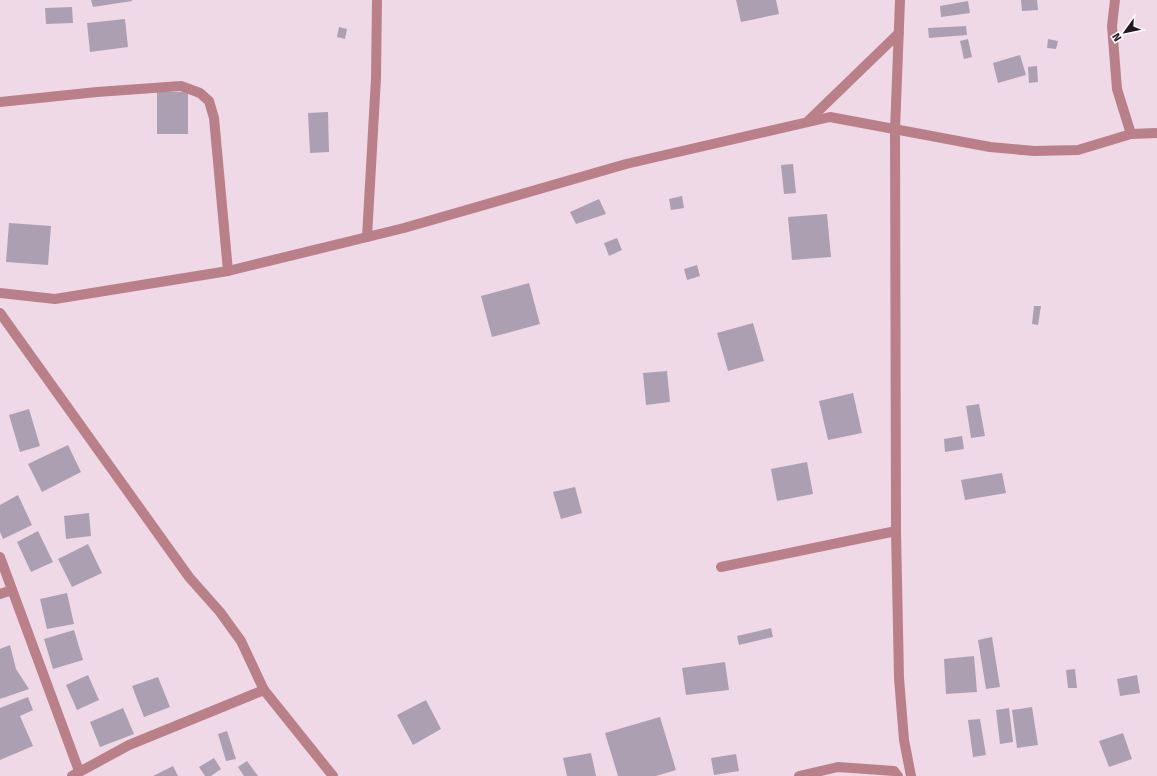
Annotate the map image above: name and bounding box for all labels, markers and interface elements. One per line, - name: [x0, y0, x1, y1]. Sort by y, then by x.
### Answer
- north arrow: [1105, 12, 1145, 52]
- text: N: [1110, 31, 1124, 44]

